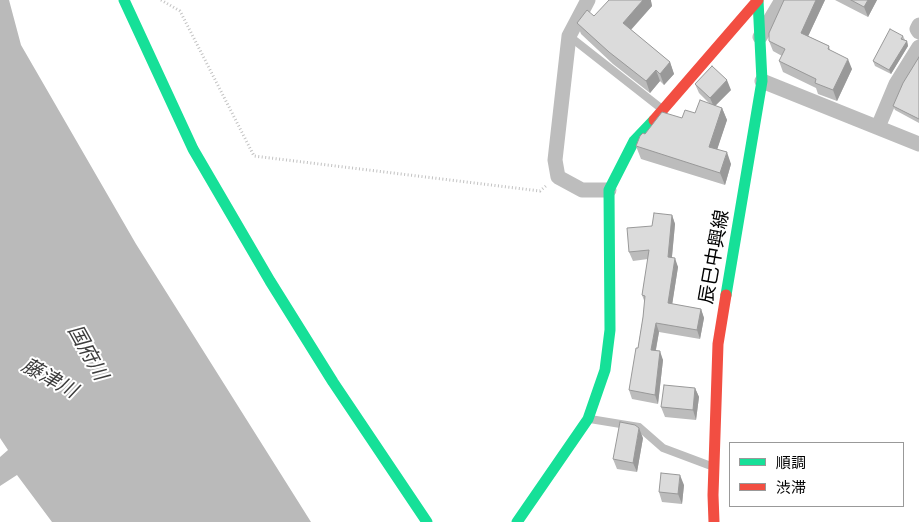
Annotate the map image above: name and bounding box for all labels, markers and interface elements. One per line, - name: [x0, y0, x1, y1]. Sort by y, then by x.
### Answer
- street label: 辰巳中興線: [696, 208, 734, 306]
- water label: 国府川: [62, 321, 112, 385]
- water label: 藤津川: [17, 354, 81, 404]
- legend: [729, 442, 904, 507]
- text: 順調: [776, 453, 806, 472]
- text: 渋滞: [776, 478, 806, 497]

